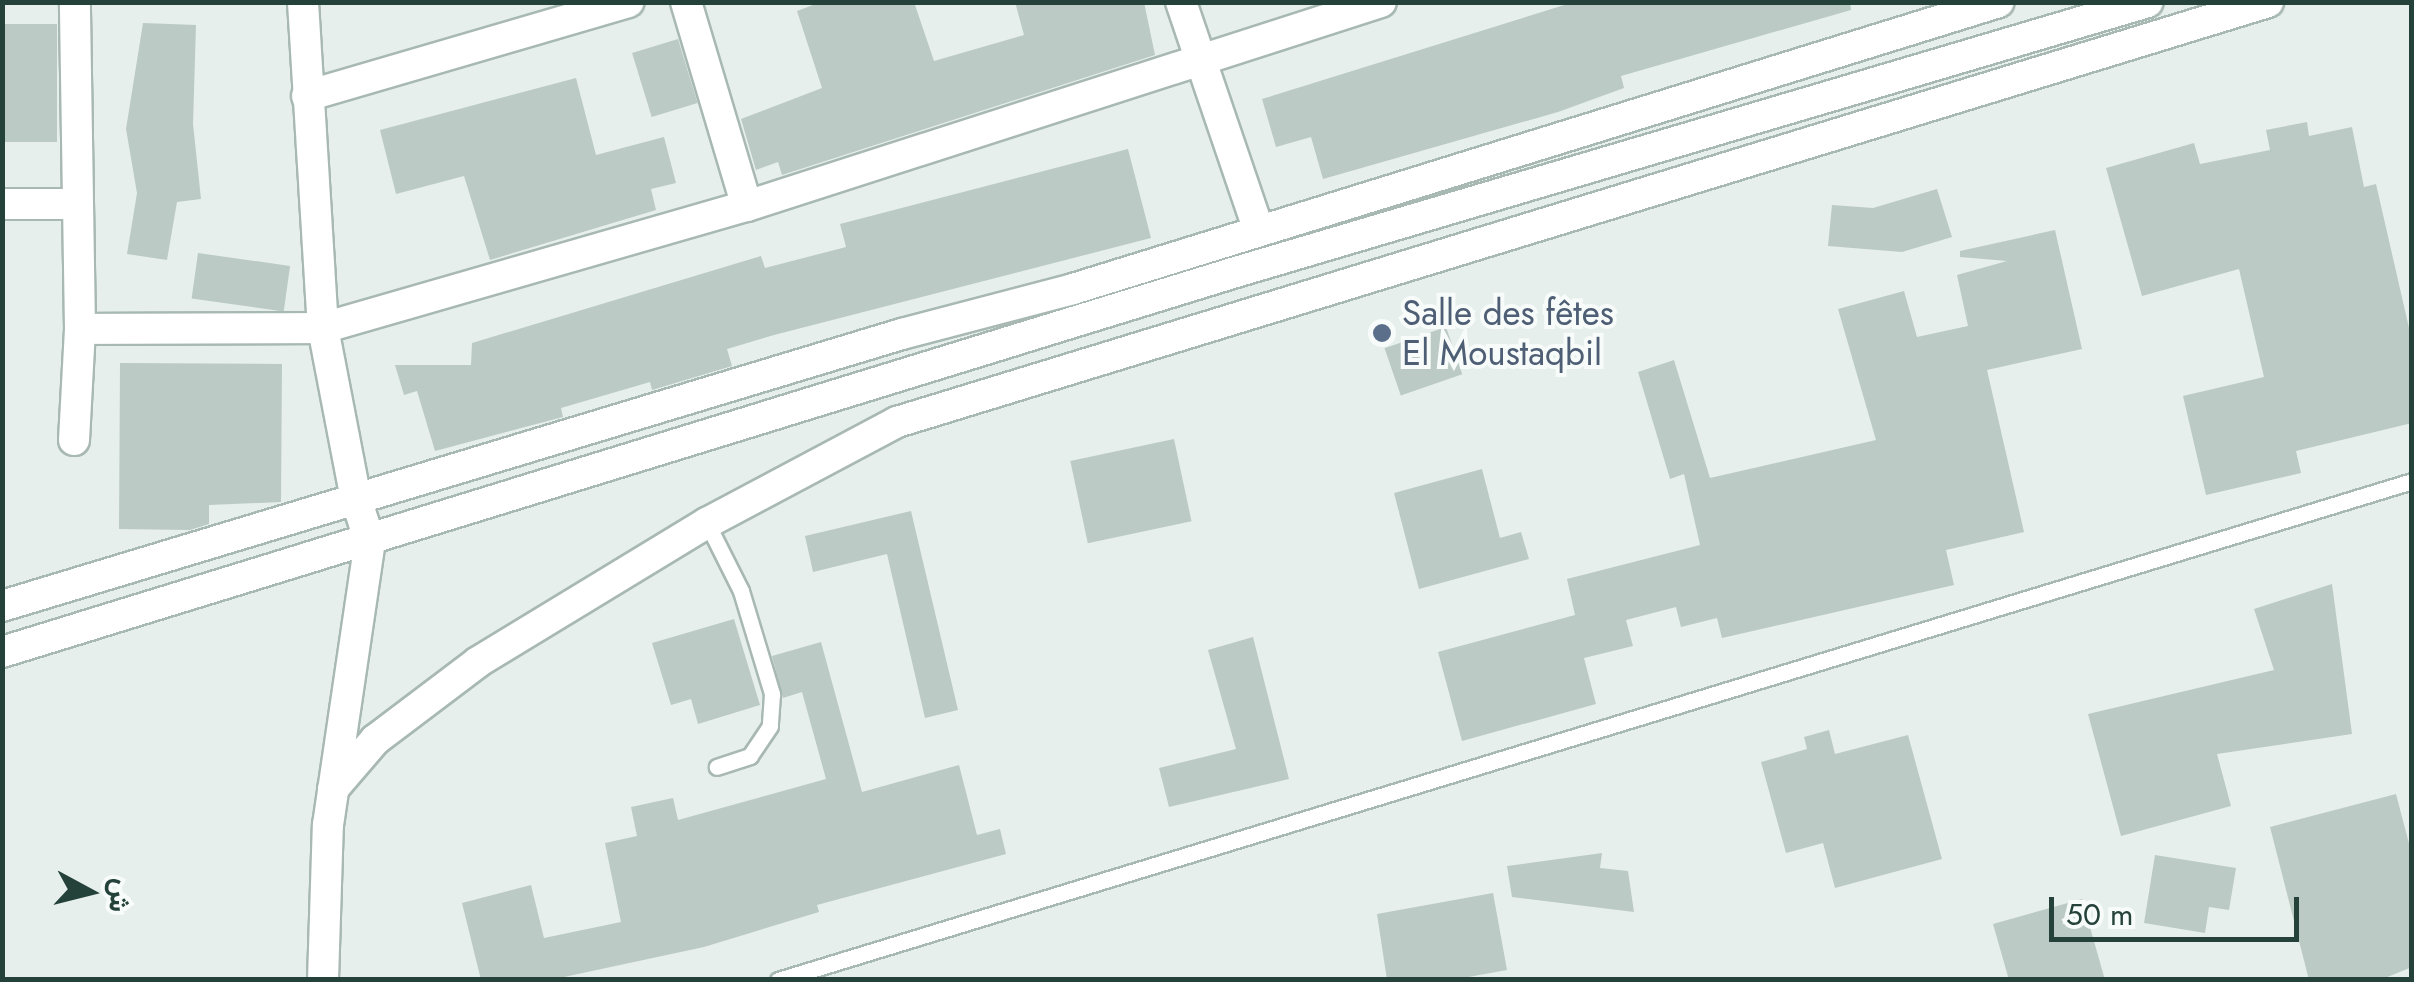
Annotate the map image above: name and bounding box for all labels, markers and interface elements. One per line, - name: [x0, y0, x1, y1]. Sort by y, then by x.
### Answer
- place label: Salle des fêtes El Moustaqbil: [1402, 292, 1614, 374]
- marker: Salle des fêtes El Moustaqbil: [1371, 322, 1393, 344]
- north arrow: [40, 842, 140, 942]
- text: ش: [98, 877, 143, 915]
- scale bar: [2054, 877, 2304, 939]
- text: 50 m: [2066, 893, 2133, 936]

